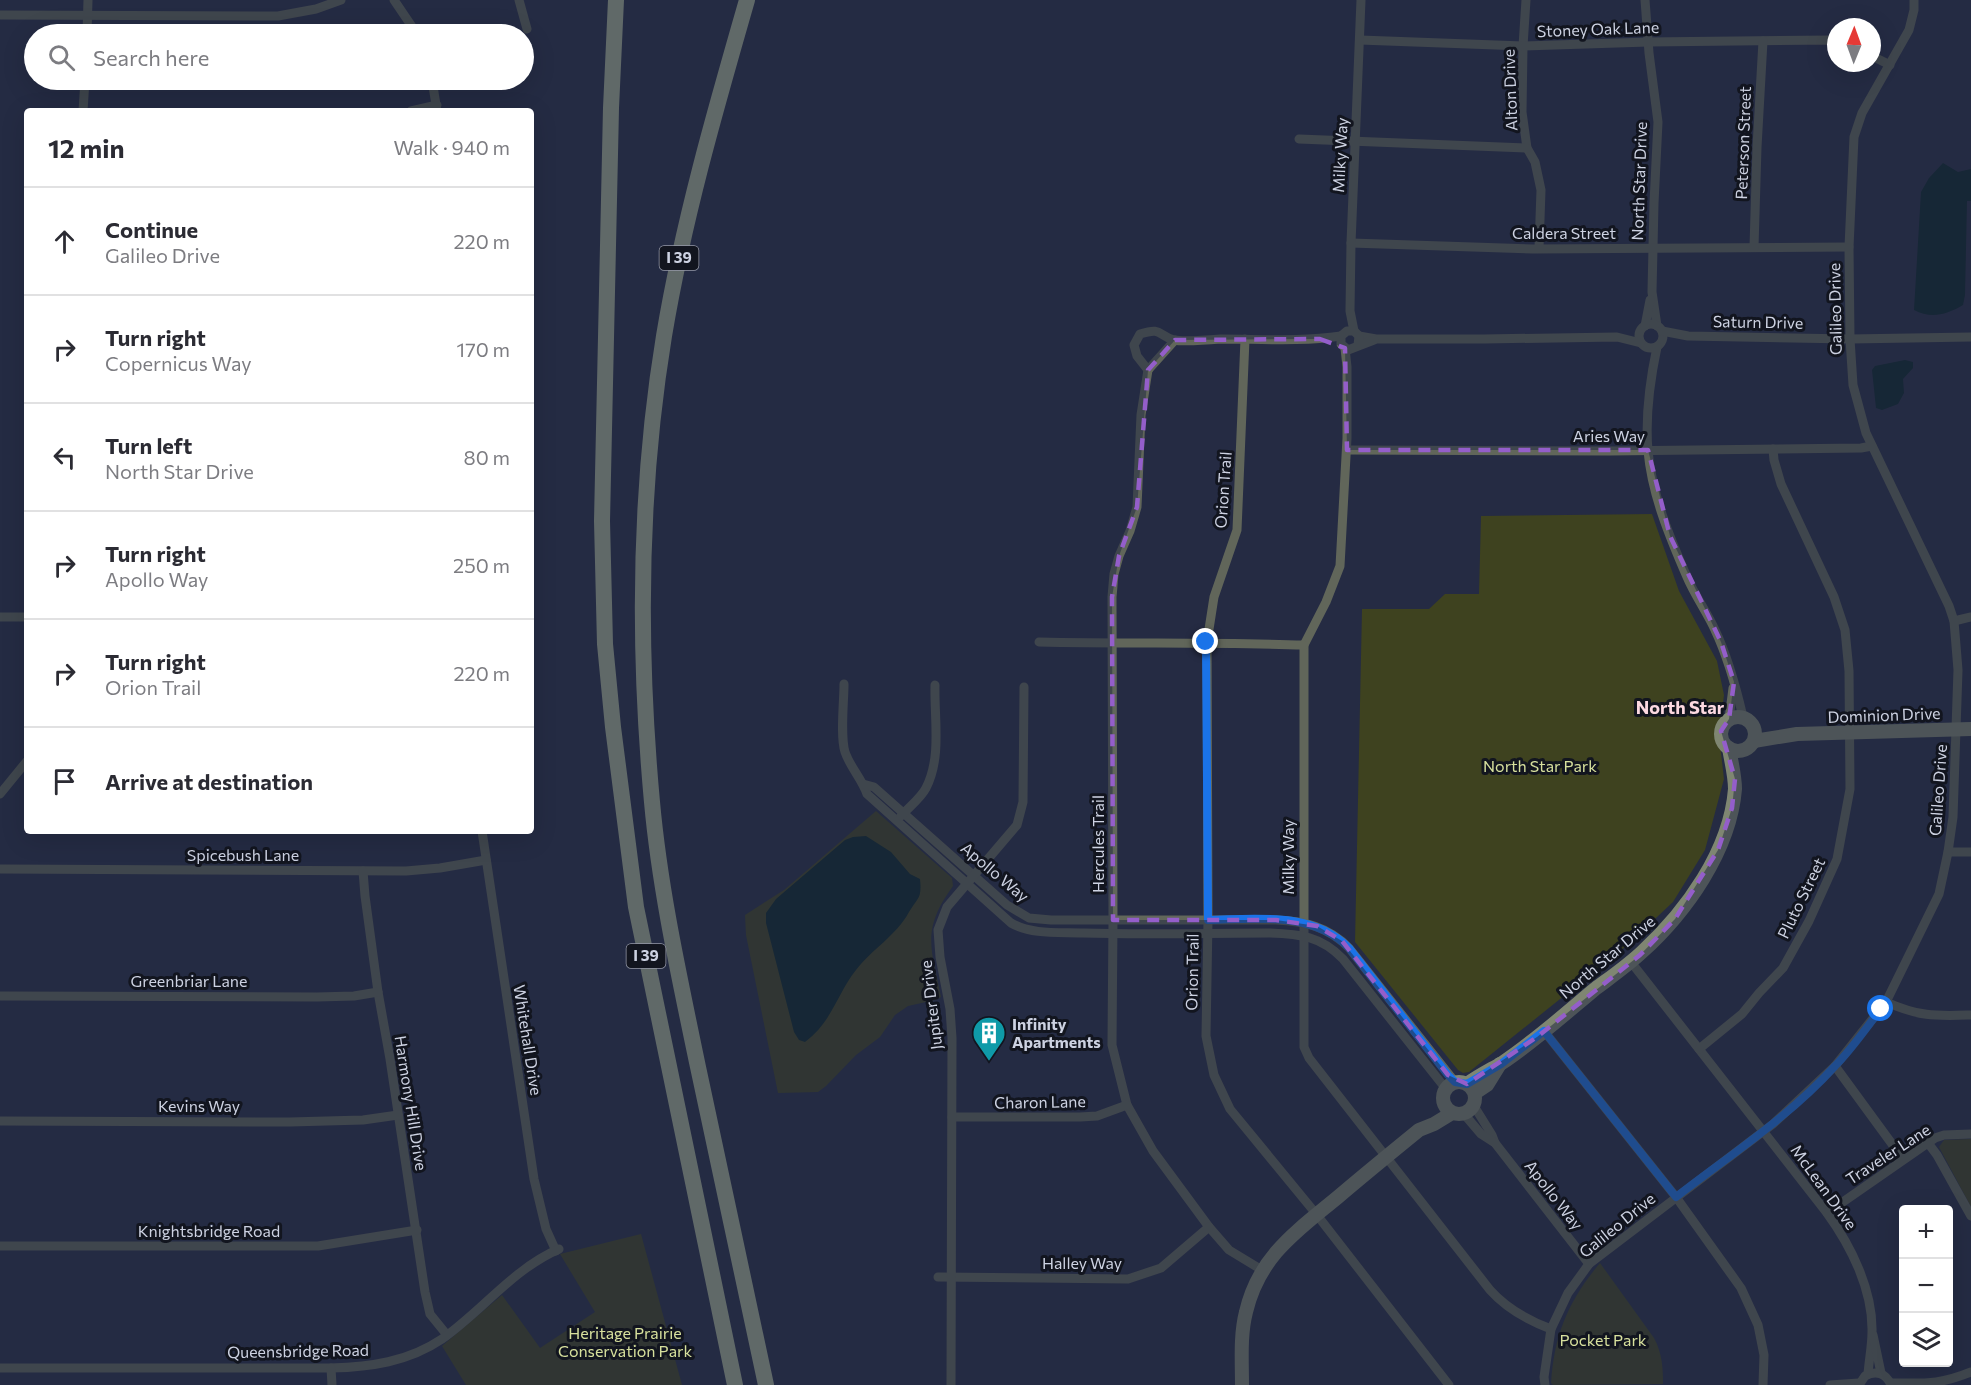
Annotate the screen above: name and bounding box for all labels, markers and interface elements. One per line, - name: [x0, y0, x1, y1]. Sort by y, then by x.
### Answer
- street label: Stoney Oak Lane: [1537, 17, 1659, 40]
- north arrow: [1827, 18, 1881, 72]
- search box: [24, 24, 534, 90]
- icon: search: [45, 41, 78, 74]
- text: Search here: [93, 44, 209, 71]
- street label: Alton Drive: [1499, 49, 1520, 131]
- street label: Peterson Street: [1731, 86, 1754, 200]
- street label: Milky Way: [1328, 117, 1351, 193]
- street label: North Star Drive: [1627, 121, 1650, 241]
- text: 12 min: [48, 132, 125, 163]
- text: Walk · 940 m: [393, 135, 510, 159]
- text: Continue: [105, 216, 198, 243]
- street label: Caldera Street: [1512, 223, 1616, 242]
- icon: ahead: [48, 225, 81, 258]
- text: 220 m: [454, 229, 510, 253]
- text: Galileo Drive: [105, 243, 220, 267]
- road number: I 39: [660, 246, 698, 270]
- street label: Galileo Drive: [1824, 263, 1845, 355]
- street label: Saturn Drive: [1713, 311, 1803, 332]
- text: Turn right: [105, 324, 206, 351]
- icon: right: [48, 333, 81, 366]
- text: 170 m: [457, 337, 510, 361]
- text: Copernicus Way: [105, 351, 252, 375]
- street label: Aries Way: [1573, 426, 1645, 445]
- text: Turn left: [105, 432, 192, 459]
- icon: left: [48, 441, 81, 474]
- text: 80 m: [464, 445, 510, 469]
- street label: Orion Trail: [1210, 451, 1235, 529]
- text: North Star Drive: [105, 459, 254, 483]
- text: Turn right: [105, 540, 206, 567]
- icon: right: [48, 549, 81, 582]
- text: 250 m: [453, 553, 510, 577]
- text: Apollo Way: [105, 567, 208, 591]
- route end: [1192, 628, 1218, 654]
- text: Turn right: [105, 648, 206, 675]
- icon: right: [48, 657, 81, 690]
- text: 220 m: [454, 661, 510, 685]
- text: Orion Trail: [105, 675, 201, 699]
- district label: North Star: [1636, 696, 1725, 718]
- street label: Dominion Drive: [1827, 703, 1941, 726]
- street label: Galileo Drive: [1925, 743, 1950, 837]
- park label: North Star Park: [1483, 756, 1597, 775]
- icon: arrive: [48, 765, 81, 798]
- text: Arrive at destination: [105, 768, 313, 795]
- street label: Hercules Trail: [1088, 795, 1107, 893]
- street label: Milky Way: [1278, 819, 1297, 895]
- street label: Apollo Way: [958, 838, 1033, 905]
- street label: Spicebush Lane: [187, 845, 299, 864]
- street label: Pluto Street: [1773, 854, 1828, 941]
- street label: North Star Drive: [1555, 911, 1658, 1002]
- street label: Orion Trail: [1181, 933, 1202, 1011]
- road number: I 39: [626, 944, 666, 968]
- street label: Jupiter Drive: [916, 959, 945, 1051]
- street label: Greenbriar Lane: [131, 971, 247, 990]
- street label: Whitehall Drive: [510, 983, 547, 1097]
- route start: [1867, 995, 1893, 1021]
- place label: Infinity Apartments: [1012, 1014, 1101, 1051]
- building icon: Infinity Apartments: [971, 1015, 1007, 1062]
- street label: Harmony Hill Drive: [391, 1034, 432, 1172]
- street label: Charon Lane: [994, 1091, 1086, 1112]
- street label: Kevins Way: [158, 1096, 240, 1115]
- street label: Traveler Lane: [1842, 1119, 1933, 1188]
- street label: McLean Drive: [1787, 1141, 1861, 1233]
- street label: Apollo Way: [1521, 1156, 1587, 1233]
- street label: Galileo Drive: [1575, 1188, 1658, 1261]
- map controls: [1899, 1205, 1953, 1367]
- button: +: [1899, 1205, 1953, 1259]
- street label: Knightsbridge Road: [138, 1221, 280, 1240]
- street label: Halley Way: [1042, 1253, 1122, 1272]
- button: −: [1899, 1259, 1953, 1313]
- button: layers: [1899, 1313, 1953, 1367]
- park label: Heritage Prairie Conservation Park: [558, 1323, 692, 1360]
- park label: Pocket Park: [1560, 1330, 1647, 1349]
- street label: Queensbridge Road: [227, 1340, 369, 1361]

